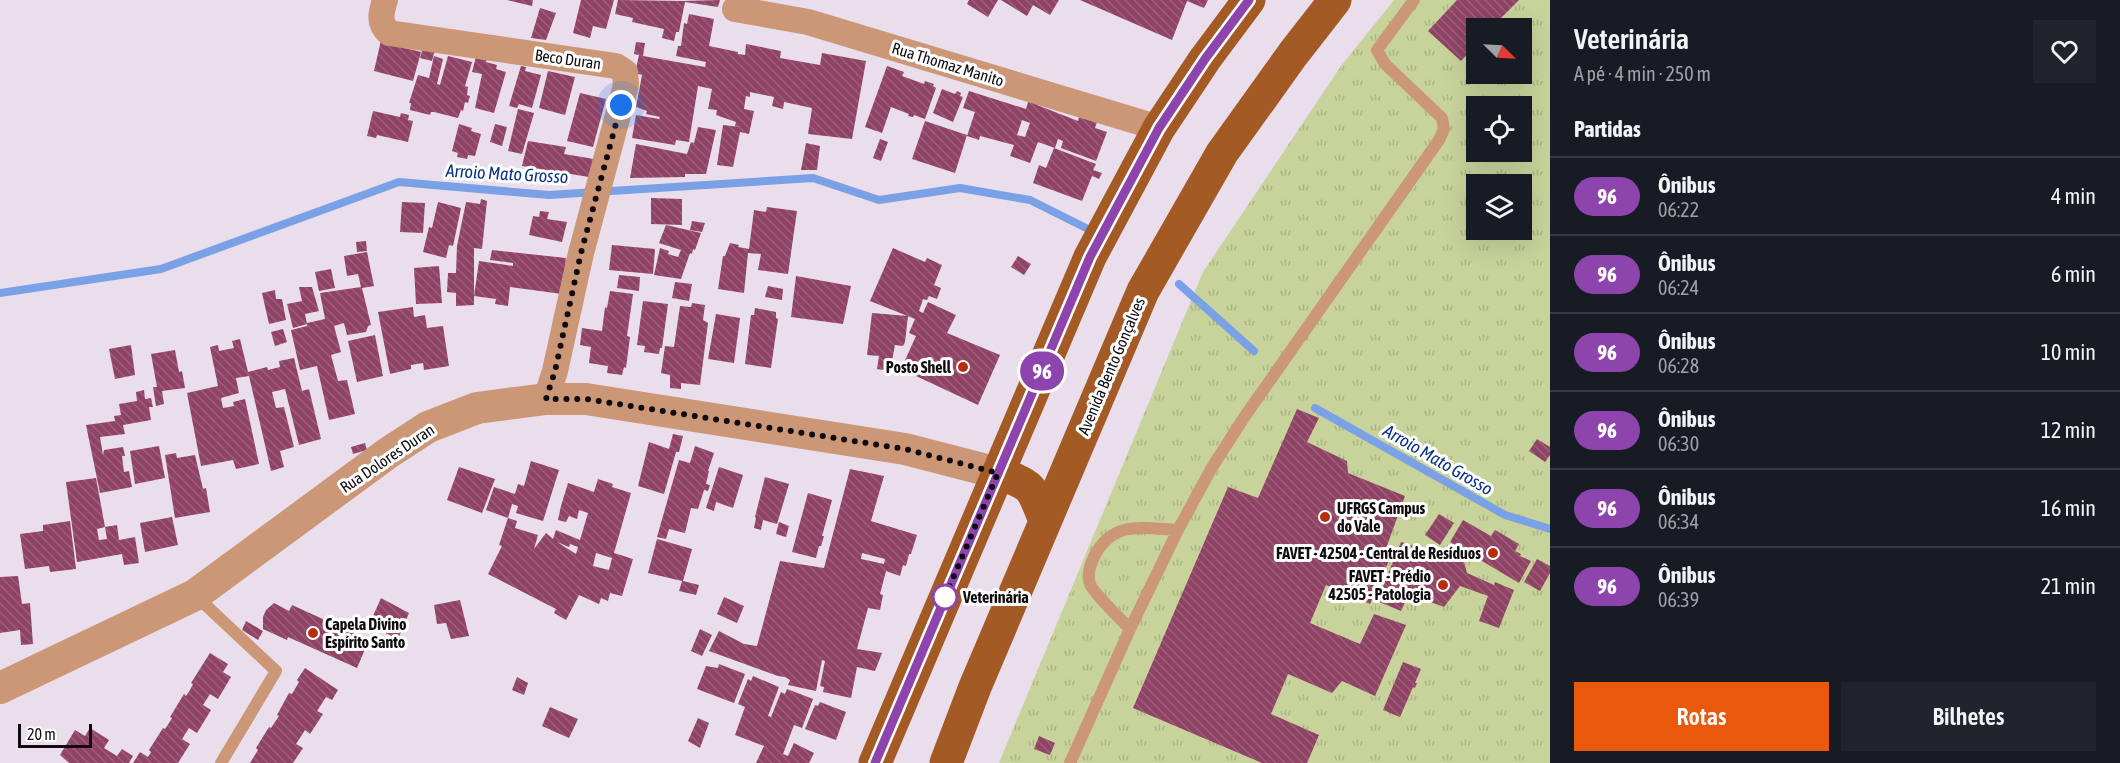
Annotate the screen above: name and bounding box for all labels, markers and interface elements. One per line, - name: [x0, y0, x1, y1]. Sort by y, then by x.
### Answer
- north arrow: [1466, 18, 1532, 84]
- map controls: [1466, 18, 1532, 240]
- button: heart: [2033, 20, 2096, 83]
- text: Veterinária: [1574, 23, 1689, 55]
- street label: Rua Thomaz Manito: [890, 38, 1006, 90]
- street label: Beco Duran: [534, 45, 602, 73]
- text: A pé · 4 min · 250 m: [1574, 62, 1711, 85]
- your location: [606, 90, 636, 120]
- button: locate: [1466, 96, 1532, 162]
- text: Partidas: [1574, 116, 1641, 142]
- water label: Arroio Mato Grosso: [444, 160, 569, 187]
- text: Ônibus: [1658, 172, 1715, 198]
- button: layers: [1466, 174, 1532, 240]
- text: 4 min: [2051, 183, 2096, 209]
- text: 96: [1597, 184, 1617, 208]
- text: 06:22: [1658, 198, 1699, 221]
- text: Ônibus: [1658, 250, 1715, 276]
- text: 6 min: [2051, 261, 2096, 287]
- text: 96: [1597, 262, 1617, 286]
- text: 06:24: [1658, 276, 1699, 299]
- street label: Avenida Bento Gonçalves: [1074, 294, 1149, 438]
- text: Ônibus: [1658, 328, 1715, 354]
- text: 10 min: [2041, 339, 2096, 365]
- text: 96: [1597, 340, 1617, 364]
- line badge: 96: [1015, 352, 1069, 391]
- text: 06:28: [1658, 354, 1699, 377]
- place label: Posto Shell: [886, 358, 952, 376]
- text: 96: [1032, 359, 1052, 383]
- marker: Posto Shell: [956, 360, 970, 374]
- text: Ônibus: [1658, 406, 1715, 432]
- text: 12 min: [2041, 417, 2096, 443]
- text: 96: [1597, 418, 1617, 442]
- water label: Arroio Mato Grosso: [1379, 419, 1497, 499]
- street label: Rua Dolores Duran: [337, 420, 437, 496]
- text: 06:30: [1658, 432, 1699, 455]
- text: Ônibus: [1658, 484, 1715, 510]
- text: 16 min: [2041, 495, 2096, 521]
- text: 96: [1597, 496, 1617, 520]
- place label: UFRGS Campus do Vale: [1337, 499, 1426, 535]
- marker: UFRGS Campus do Vale: [1318, 510, 1332, 524]
- text: 06:34: [1658, 510, 1699, 533]
- place label: FAVET - 42504 - Central de Resíduos: [1276, 544, 1481, 562]
- marker: FAVET - 42504 - Central de Resíduos: [1486, 546, 1500, 560]
- text: Ônibus: [1658, 562, 1715, 588]
- place label: FAVET - Prédio 42505 - Patologia: [1327, 567, 1431, 603]
- text: 21 min: [2041, 573, 2096, 599]
- text: 96: [1597, 574, 1617, 598]
- marker: FAVET - Prédio 42505 - Patologia: [1436, 578, 1450, 592]
- marker: Veterinária: [932, 584, 958, 610]
- place label: Veterinária: [962, 588, 1029, 606]
- text: 06:39: [1658, 588, 1699, 611]
- place label: Capela Divino Espírito Santo: [325, 615, 407, 651]
- marker: Capela Divino Espírito Santo: [306, 626, 320, 640]
- button: Rotas: [1574, 682, 1829, 751]
- button: Bilhetes: [1841, 682, 2096, 751]
- scale bar: [18, 721, 92, 748]
- text: 20 m: [27, 725, 56, 743]

